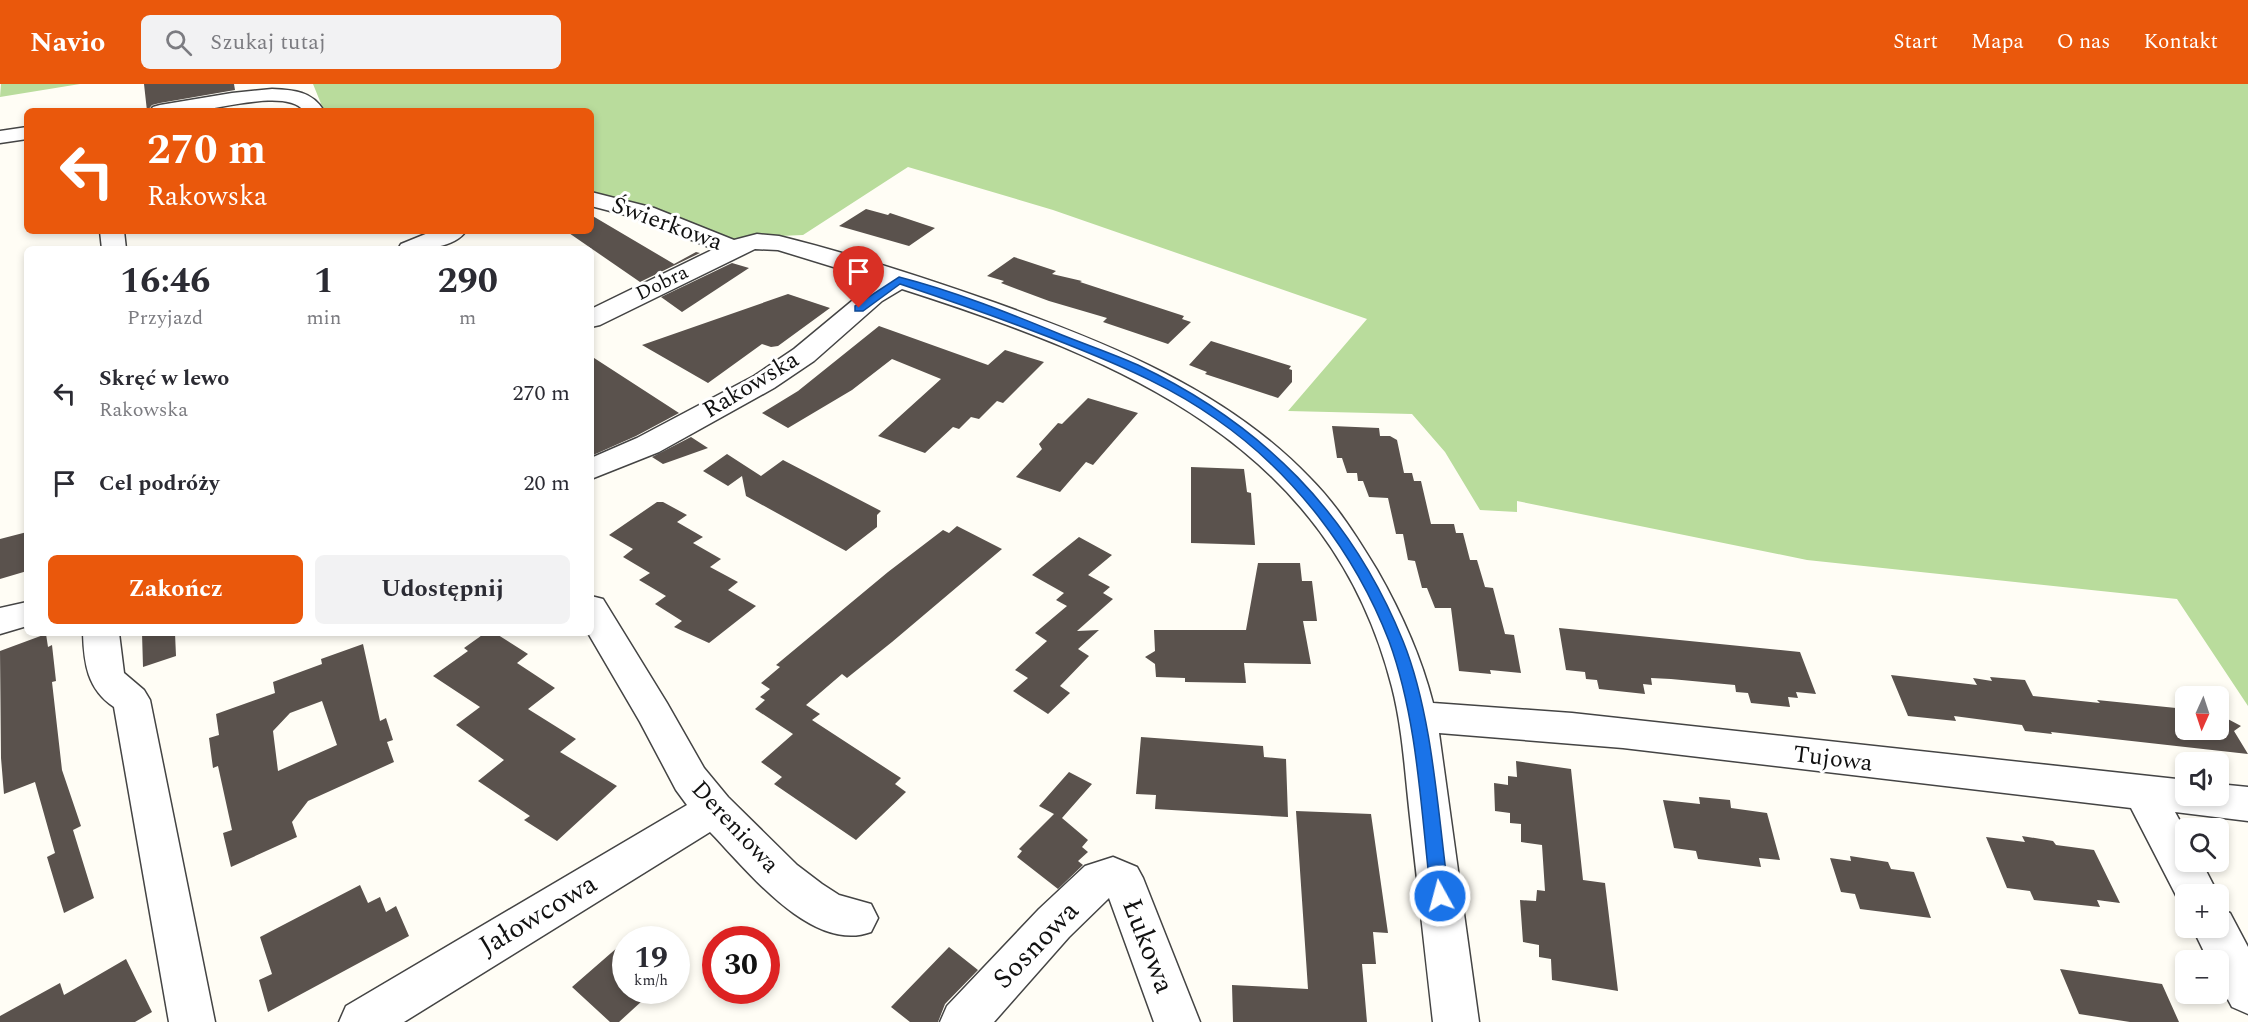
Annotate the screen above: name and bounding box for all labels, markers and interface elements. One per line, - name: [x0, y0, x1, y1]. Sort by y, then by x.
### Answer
- search box: [141, 15, 561, 69]
- text: Navio: [30, 21, 105, 64]
- icon: search: [162, 26, 195, 59]
- text: Szukaj tutaj: [210, 26, 326, 59]
- text: Start: [1893, 26, 1938, 58]
- text: Mapa: [1971, 26, 2024, 58]
- text: O nas: [2057, 26, 2110, 58]
- text: Kontakt: [2143, 26, 2218, 58]
- text: 270 m: [147, 119, 266, 182]
- icon: left: [48, 132, 126, 210]
- text: Rakowska: [147, 176, 267, 218]
- street label: Świerkowa: [607, 187, 728, 261]
- pin: [833, 246, 884, 308]
- text: 16:46: [120, 254, 210, 309]
- text: 1: [314, 254, 334, 309]
- text: 290: [437, 254, 498, 309]
- icon: arrive: [842, 255, 875, 288]
- street label: Dobra: [631, 257, 694, 309]
- text: Przyjazd: [127, 303, 203, 333]
- text: min: [306, 303, 341, 333]
- text: m: [459, 303, 476, 333]
- street label: Rakowska: [696, 342, 806, 428]
- text: Skręć w lewo: [99, 362, 229, 395]
- icon: left: [48, 377, 81, 410]
- text: 270 m: [513, 377, 570, 410]
- text: Rakowska: [99, 395, 188, 425]
- icon: arrive: [48, 467, 81, 500]
- text: Cel podróży: [99, 467, 219, 500]
- text: 20 m: [524, 467, 570, 500]
- button: Zakończ: [48, 555, 303, 624]
- button: Udostępnij: [315, 555, 570, 624]
- north arrow: [2175, 686, 2229, 740]
- map controls: [2175, 686, 2229, 1004]
- street label: Tujowa: [1791, 736, 1875, 782]
- button: sound: [2175, 752, 2229, 806]
- street label: Dereniowa: [682, 772, 788, 882]
- button: search: [2175, 818, 2229, 872]
- street label: Jałowcowa: [471, 863, 606, 967]
- position arrow: [1408, 864, 1472, 928]
- button: +: [2175, 884, 2229, 938]
- street label: Sosnowa: [983, 891, 1089, 999]
- street label: Łukowa: [1110, 892, 1186, 1000]
- speed limit sign: 30: [702, 926, 780, 1004]
- text: 19: [634, 935, 668, 981]
- button: −: [2175, 950, 2229, 1004]
- text: km/h: [634, 969, 668, 992]

